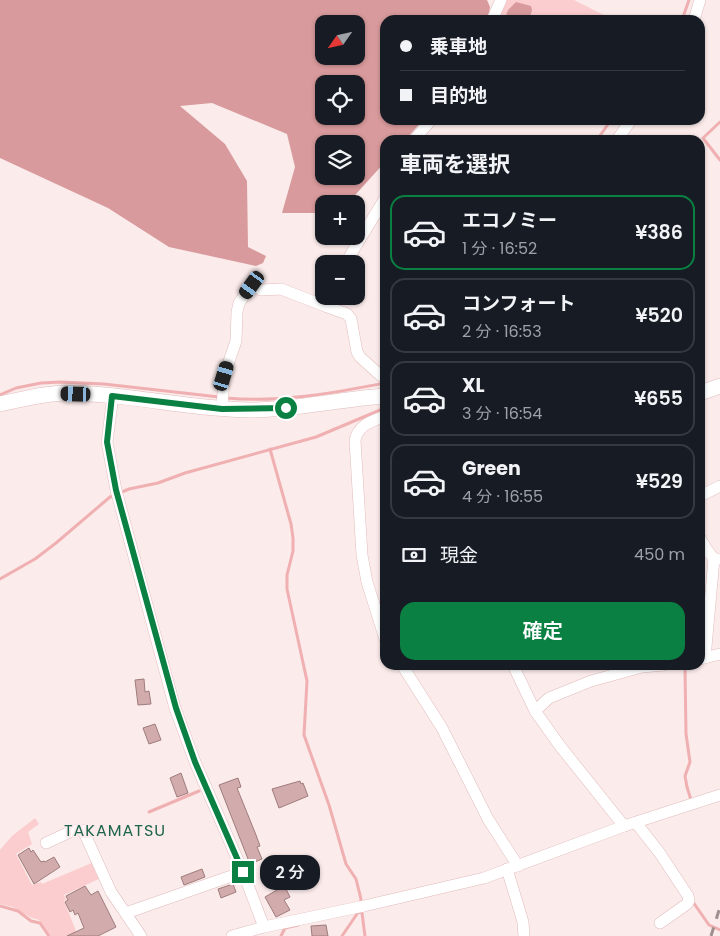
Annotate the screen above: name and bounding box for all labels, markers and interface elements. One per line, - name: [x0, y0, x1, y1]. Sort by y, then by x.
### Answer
- north arrow: [315, 15, 365, 65]
- map controls: [315, 15, 365, 305]
- text: 乗車地: [430, 33, 487, 60]
- button: locate: [315, 75, 365, 125]
- text: 目的地: [430, 82, 487, 109]
- button: layers: [315, 135, 365, 185]
- text: 車両を選択: [400, 149, 510, 180]
- button: +: [315, 195, 365, 245]
- text: エコノミー: [462, 207, 557, 234]
- icon: car: [402, 210, 447, 255]
- text: ¥386: [635, 219, 683, 246]
- text: 1 分 · 16:52: [462, 237, 537, 260]
- button: −: [315, 255, 365, 305]
- car: [237, 268, 266, 302]
- text: コンフォート: [462, 290, 575, 317]
- icon: car: [402, 293, 447, 338]
- text: ¥520: [635, 302, 683, 329]
- text: 2 分 · 16:53: [462, 320, 542, 343]
- car: [212, 359, 235, 393]
- text: XL: [462, 372, 485, 399]
- icon: car: [402, 376, 447, 421]
- text: ¥655: [634, 385, 683, 412]
- car: [60, 386, 91, 402]
- route start: [275, 397, 297, 419]
- text: 3 分 · 16:54: [462, 402, 542, 425]
- text: Green: [462, 455, 521, 482]
- icon: car: [402, 459, 447, 504]
- text: ¥529: [636, 468, 683, 495]
- text: 4 分 · 16:55: [462, 485, 543, 508]
- icon: cash: [400, 541, 428, 569]
- text: 現金: [440, 542, 478, 569]
- text: 450 m: [634, 543, 685, 566]
- button: 確定: [400, 602, 685, 660]
- district label: TAKAMATSU: [64, 819, 166, 842]
- callout: 2 分: [260, 854, 320, 890]
- route end: [232, 861, 254, 883]
- text: 2 分: [276, 861, 305, 884]

